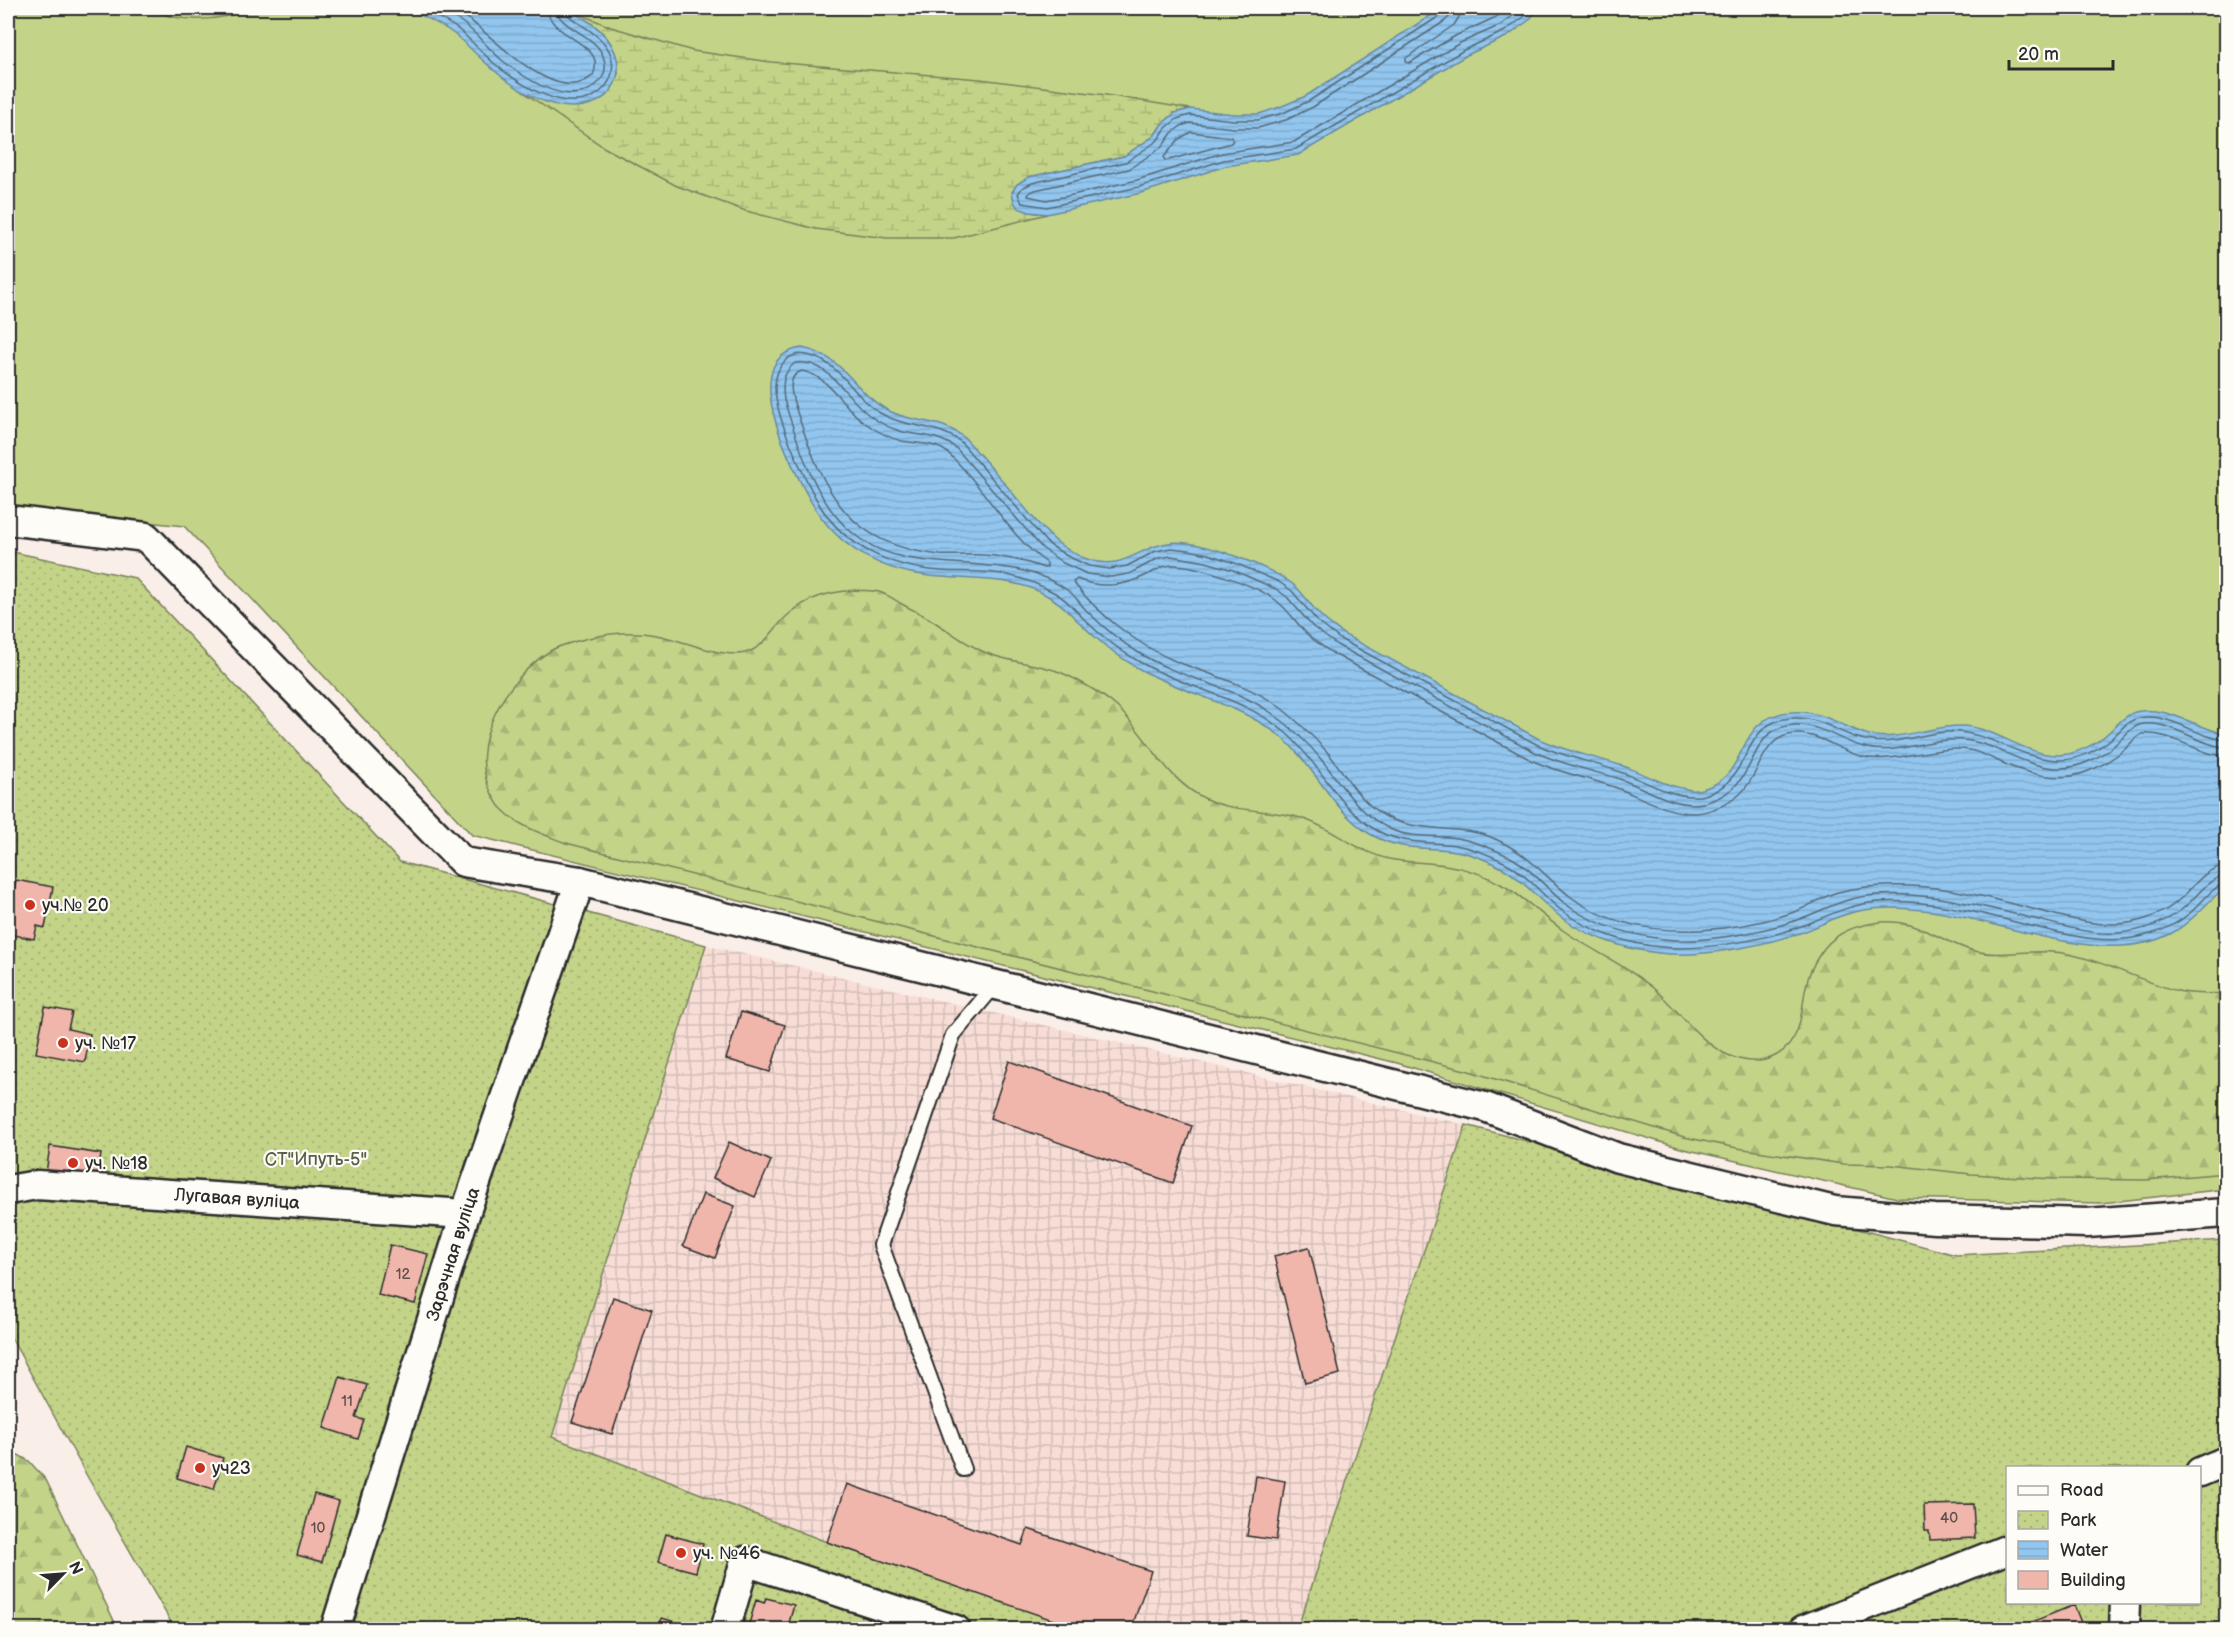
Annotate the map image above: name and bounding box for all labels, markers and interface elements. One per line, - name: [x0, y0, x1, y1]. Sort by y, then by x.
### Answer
- scale bar: [2009, 33, 2112, 71]
- text: 20 m: [2018, 44, 2059, 65]
- place label: уч.№ 20: [42, 895, 109, 916]
- marker: уч.№ 20: [23, 898, 37, 912]
- place label: уч. №17: [75, 1033, 136, 1054]
- marker: уч. №17: [56, 1036, 70, 1050]
- park label: СТ"Ипуть-5": [265, 1149, 367, 1170]
- place label: уч. №18: [85, 1153, 148, 1174]
- marker: уч. №18: [66, 1156, 80, 1170]
- street label: Лугавая вуліца: [173, 1184, 301, 1214]
- street label: Зарэчная вуліца: [422, 1184, 485, 1324]
- house number: 12: [396, 1265, 410, 1284]
- house number: 11: [341, 1392, 353, 1411]
- place label: уч23: [212, 1458, 251, 1479]
- marker: уч23: [193, 1461, 207, 1475]
- legend: [2006, 1466, 2201, 1604]
- text: Road: [2060, 1480, 2104, 1501]
- house number: 40: [1940, 1509, 1958, 1528]
- text: Park: [2060, 1510, 2096, 1531]
- house number: 10: [311, 1519, 325, 1538]
- text: Water: [2060, 1540, 2108, 1561]
- place label: уч. №46: [693, 1543, 760, 1564]
- north arrow: [33, 1544, 93, 1604]
- marker: уч. №46: [674, 1546, 688, 1560]
- text: N: [64, 1559, 86, 1578]
- text: Building: [2060, 1570, 2126, 1591]

